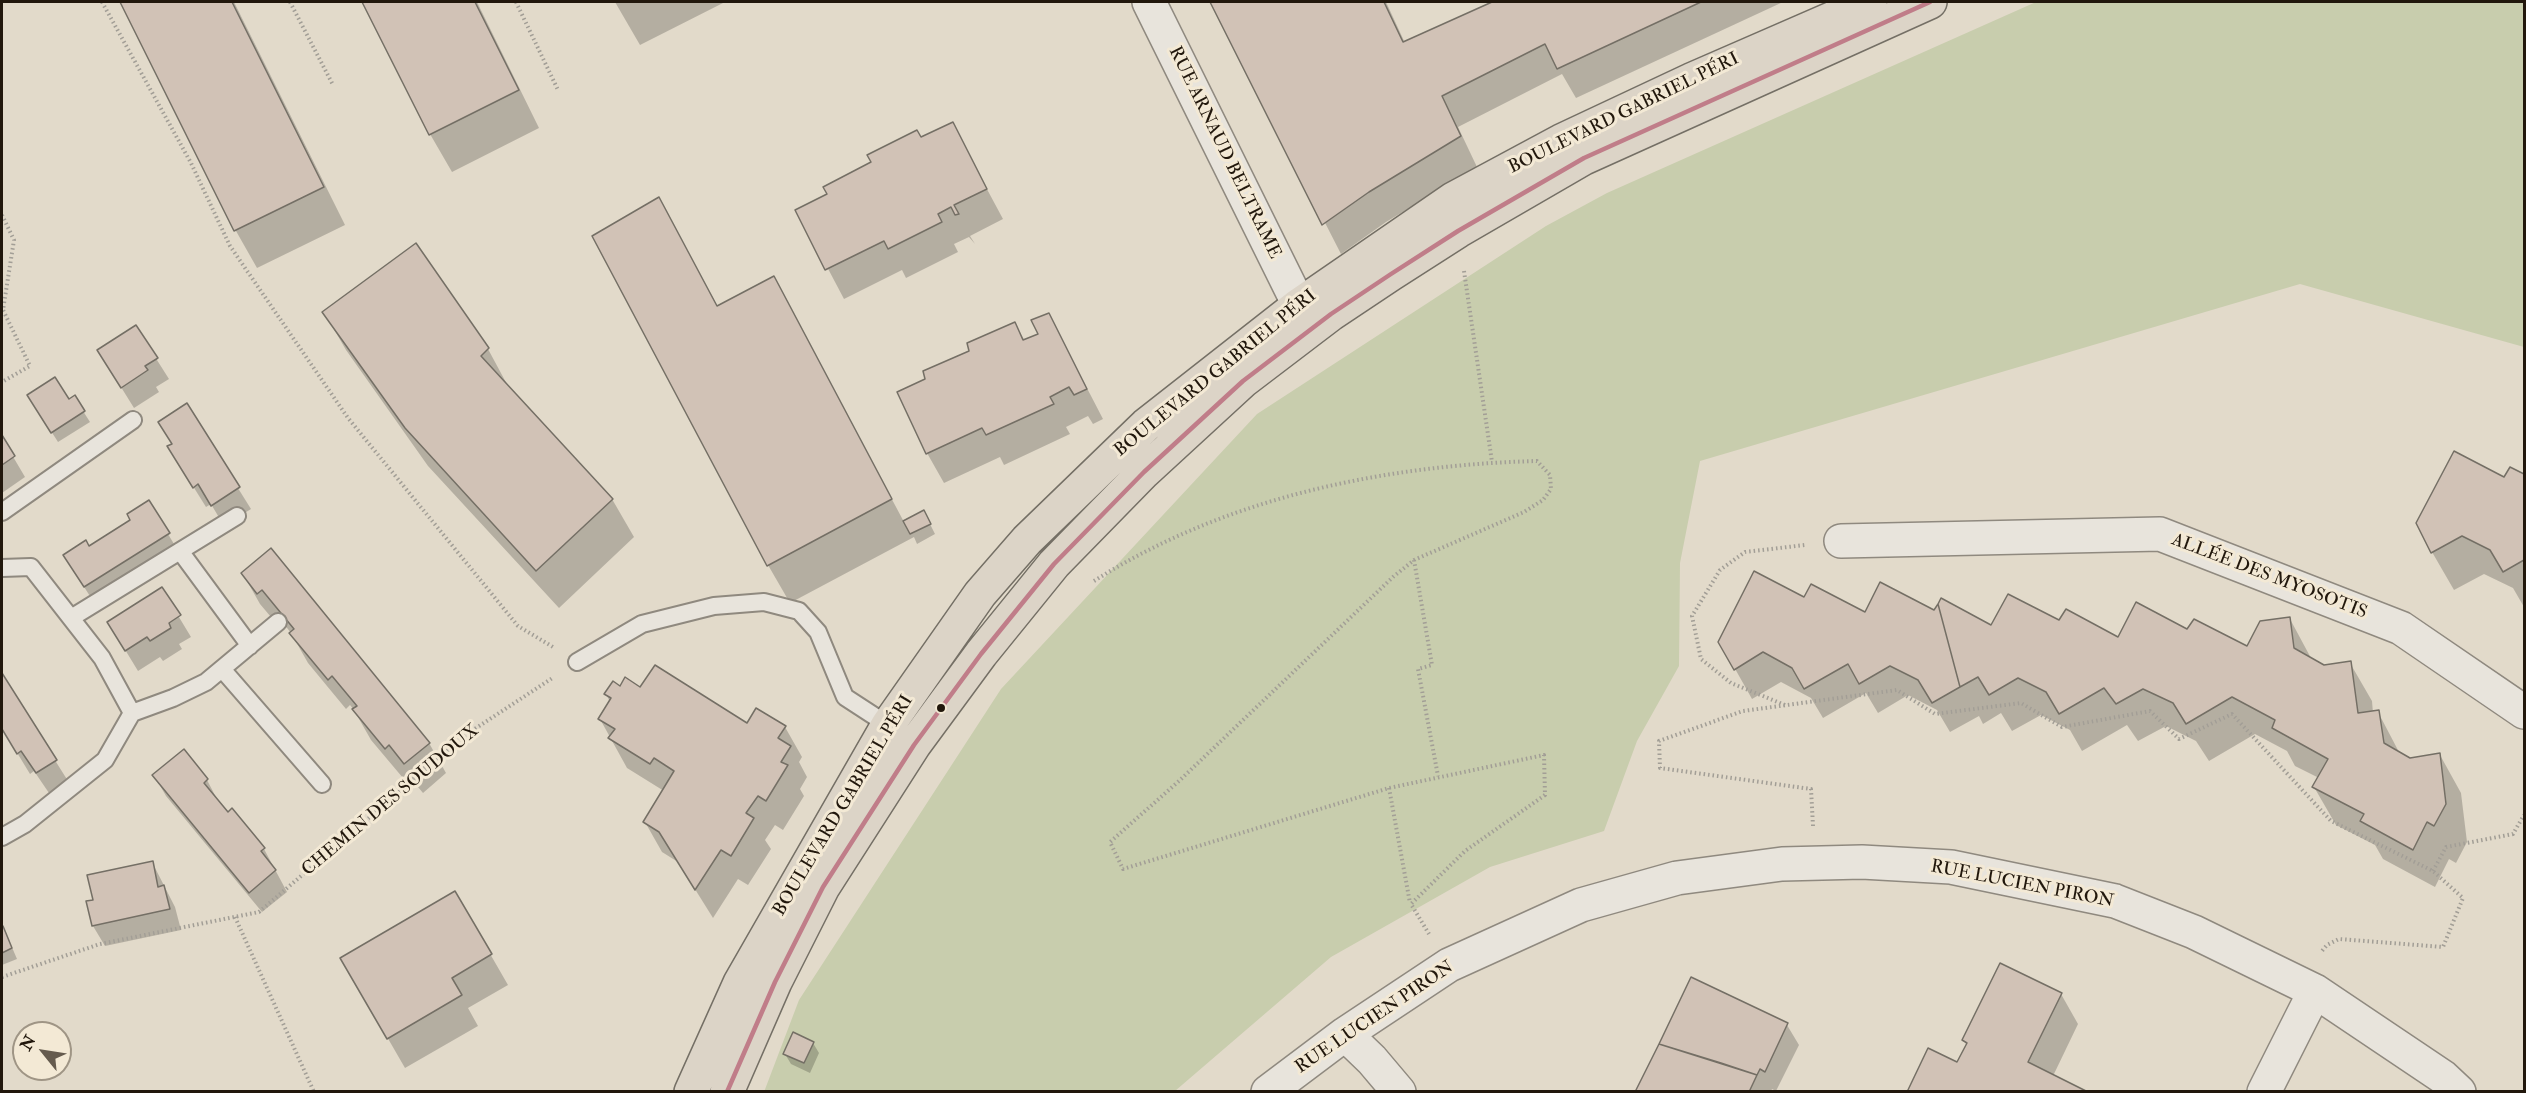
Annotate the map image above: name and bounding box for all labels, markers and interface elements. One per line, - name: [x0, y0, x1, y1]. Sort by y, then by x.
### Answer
- street label: RUE ARNAUD BELTRAME: [1163, 43, 1285, 263]
- street label: BOULEVARD GABRIEL PÉRI: [1505, 49, 1743, 179]
- street label: BOULEVARD GABRIEL PÉRI: [1111, 286, 1321, 462]
- street label: ALLÉE DES MYOSOTIS: [2168, 530, 2370, 624]
- street label: BOULEVARD GABRIEL PÉRI: [769, 692, 919, 920]
- unlabelled marker: [935, 702, 947, 714]
- street label: CHEMIN DES SOUDOUX: [298, 721, 484, 881]
- street label: RUE LUCIEN PIRON: [1929, 857, 2115, 913]
- street label: RUE LUCIEN PIRON: [1292, 957, 1458, 1079]
- north arrow: [12, 1021, 72, 1081]
- text: N: [16, 1032, 40, 1054]

